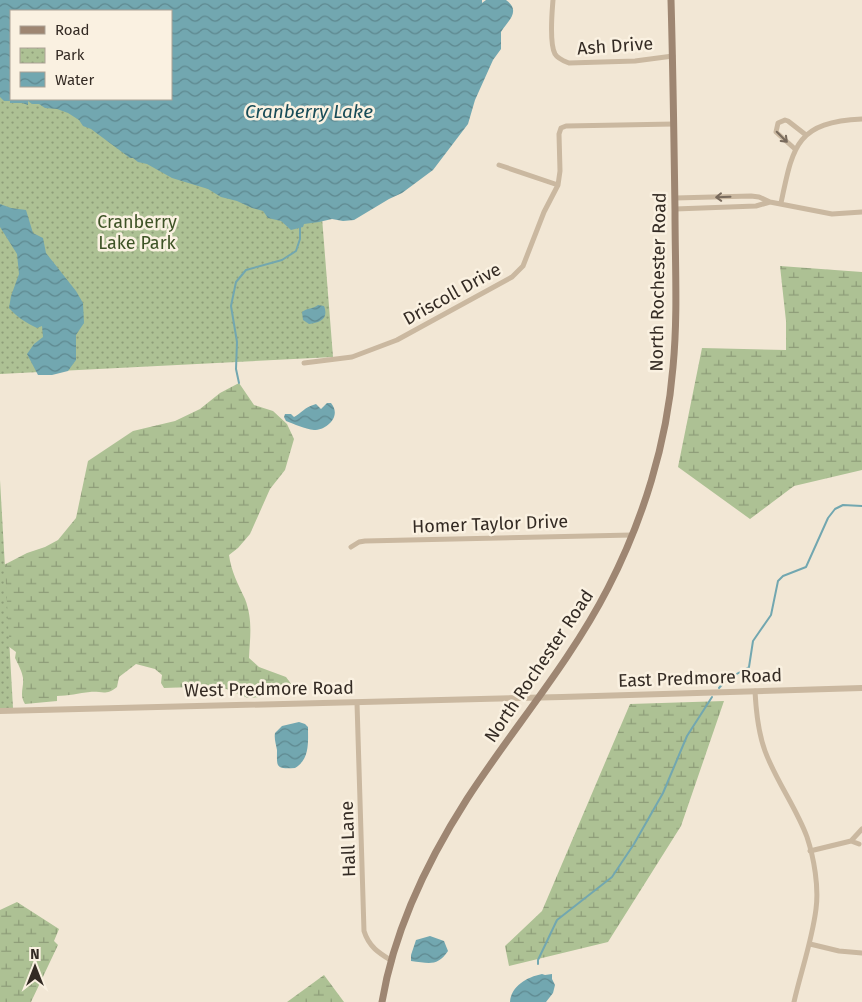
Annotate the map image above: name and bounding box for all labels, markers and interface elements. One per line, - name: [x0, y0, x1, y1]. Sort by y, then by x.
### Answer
- legend: [10, 10, 172, 100]
- text: Road: [55, 21, 90, 39]
- street label: Ash Drive: [576, 32, 654, 60]
- text: Park: [55, 46, 85, 64]
- text: Water: [55, 71, 94, 89]
- water label: Cranberry Lake: [245, 100, 373, 123]
- one-way arrow: [776, 131, 788, 143]
- street label: North Rochester Road: [645, 192, 671, 372]
- one-way arrow: [715, 192, 731, 201]
- park label: Cranberry Lake Park: [97, 211, 177, 254]
- street label: Driscoll Drive: [399, 258, 505, 330]
- street label: Homer Taylor Drive: [412, 510, 568, 538]
- street label: North Rochester Road: [480, 586, 598, 746]
- street label: East Predmore Road: [618, 664, 782, 692]
- street label: West Predmore Road: [184, 677, 354, 701]
- street label: Hall Lane: [336, 801, 360, 877]
- north arrow: [10, 942, 60, 992]
- text: N: [30, 946, 40, 963]

